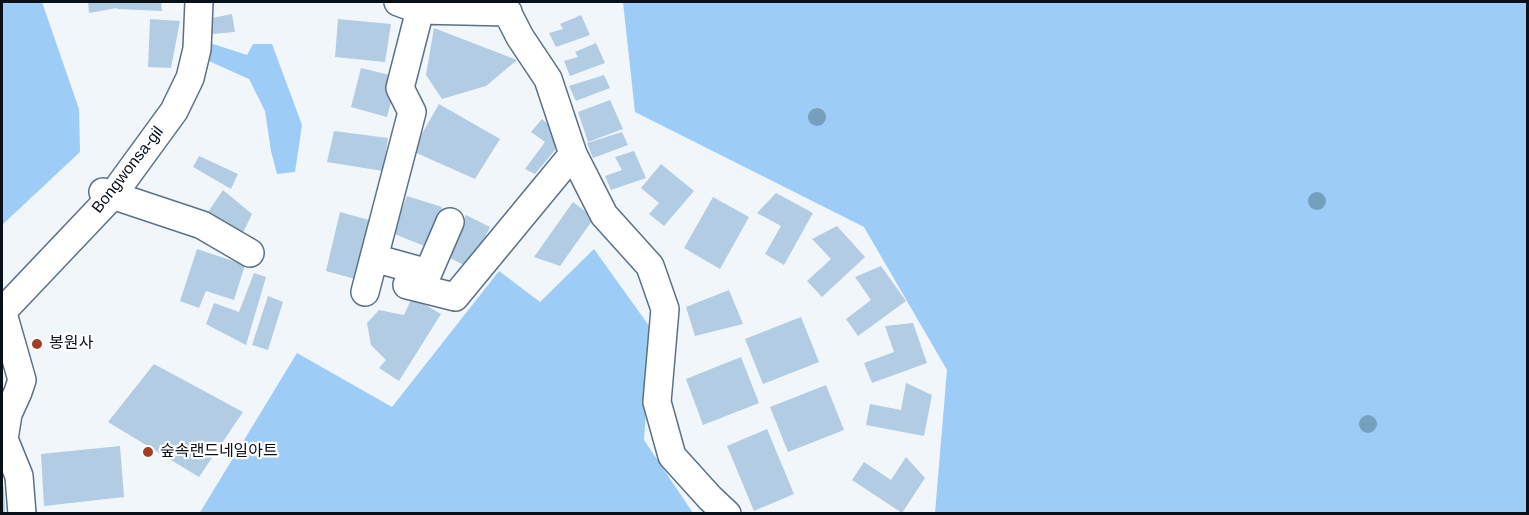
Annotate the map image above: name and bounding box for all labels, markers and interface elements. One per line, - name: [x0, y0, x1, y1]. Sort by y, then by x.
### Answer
- street label: Bongwonsa-gil: [88, 123, 168, 217]
- place label: 봉원사: [49, 334, 93, 354]
- marker: 봉원사: [30, 337, 44, 351]
- place label: 숲속랜드네일아트: [160, 442, 278, 462]
- marker: 숲속랜드네일아트: [141, 445, 155, 459]

